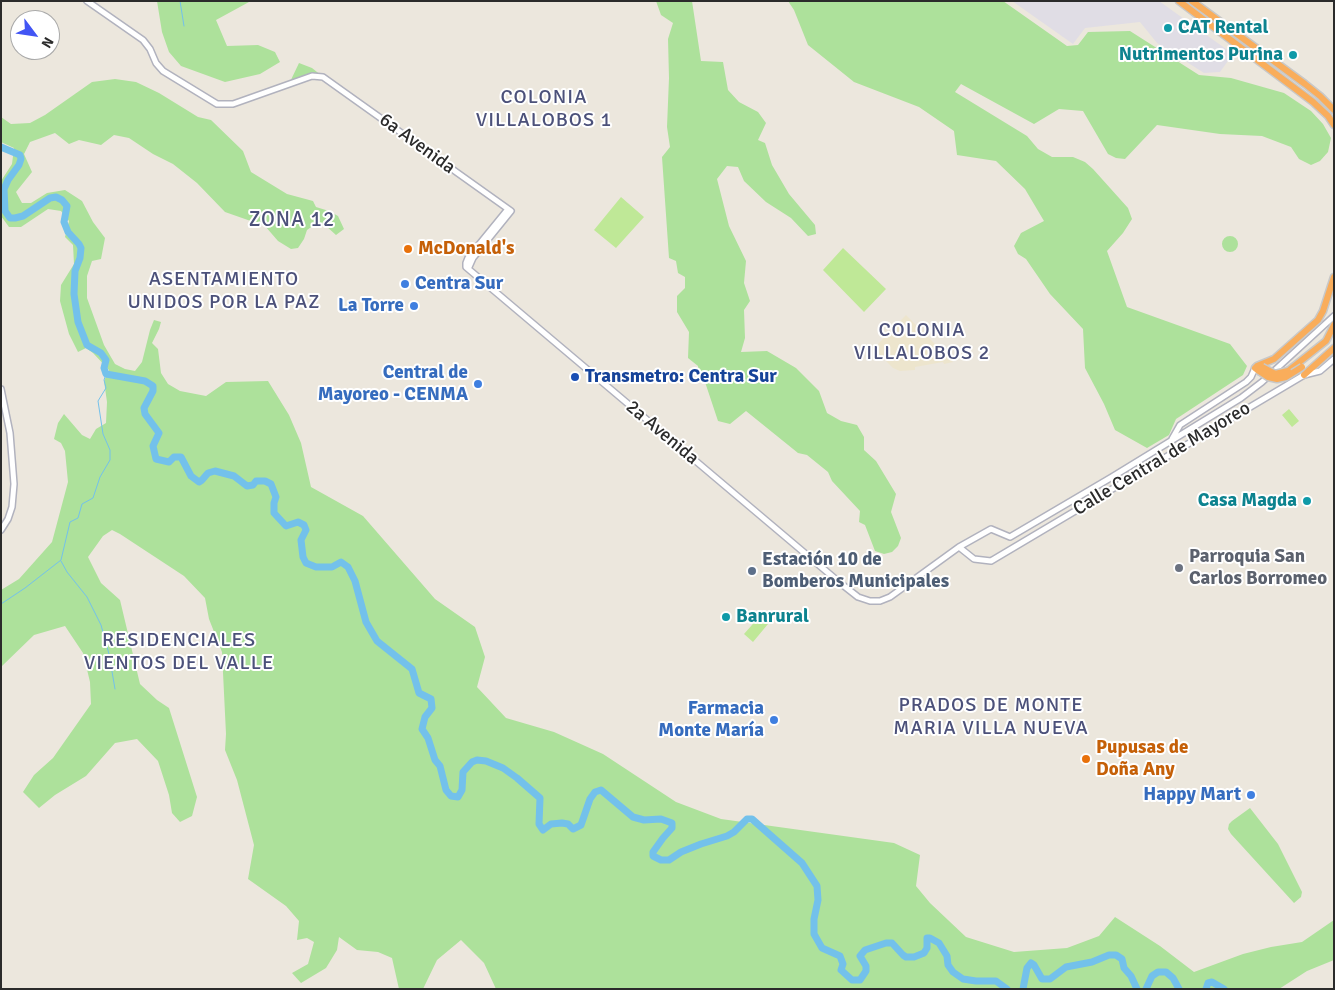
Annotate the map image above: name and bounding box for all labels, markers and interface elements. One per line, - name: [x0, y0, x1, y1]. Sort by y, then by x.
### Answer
- north arrow: [10, 10, 60, 60]
- place label: CAT Rental: [1178, 17, 1268, 39]
- marker: CAT Rental: [1162, 22, 1174, 34]
- text: N: [38, 34, 57, 51]
- place label: Nutrimentos Purina: [1119, 44, 1283, 66]
- marker: Nutrimentos Purina: [1287, 49, 1299, 61]
- district label: COLONIA VILLALOBOS 1: [474, 86, 614, 133]
- street label: 6a Avenida: [374, 109, 460, 179]
- district label: ZONA 12: [248, 207, 336, 233]
- place label: McDonald's: [418, 238, 514, 260]
- marker: McDonald's: [402, 243, 414, 255]
- district label: ASENTAMIENTO UNIDOS POR LA PAZ: [125, 268, 323, 315]
- place label: Centra Sur: [415, 273, 503, 295]
- marker: Centra Sur: [399, 278, 411, 290]
- place label: La Torre: [338, 295, 404, 317]
- marker: La Torre: [408, 300, 420, 312]
- district label: COLONIA VILLALOBOS 2: [852, 319, 992, 366]
- place label: Central de Mayoreo - CENMA: [318, 362, 468, 406]
- place label: Transmetro: Centra Sur: [585, 366, 777, 388]
- marker: Transmetro: Centra Sur: [569, 371, 581, 383]
- marker: Central de Mayoreo - CENMA: [472, 378, 484, 390]
- street label: 2a Avenida: [621, 396, 703, 470]
- street label: Calle Central de Mayoreo: [1069, 397, 1255, 521]
- place label: Casa Magda: [1198, 490, 1297, 512]
- marker: Casa Magda: [1301, 495, 1313, 507]
- place label: Parroquia San Carlos Borromeo: [1189, 546, 1327, 590]
- place label: Estación 10 de Bomberos Municipales: [762, 549, 949, 593]
- marker: Parroquia San Carlos Borromeo: [1173, 562, 1185, 574]
- marker: Estación 10 de Bomberos Municipales: [746, 565, 758, 577]
- place label: Banrural: [736, 606, 809, 628]
- marker: Banrural: [720, 611, 732, 623]
- district label: RESIDENCIALES VIENTOS DEL VALLE: [82, 629, 276, 676]
- district label: PRADOS DE MONTE MARIA VILLA NUEVA: [891, 694, 1091, 741]
- place label: Farmacia Monte María: [658, 698, 764, 742]
- marker: Farmacia Monte María: [768, 714, 780, 726]
- place label: Pupusas de Doña Any: [1096, 737, 1189, 781]
- marker: Pupusas de Doña Any: [1080, 753, 1092, 765]
- place label: Happy Mart: [1143, 784, 1241, 806]
- marker: Happy Mart: [1245, 789, 1257, 801]

